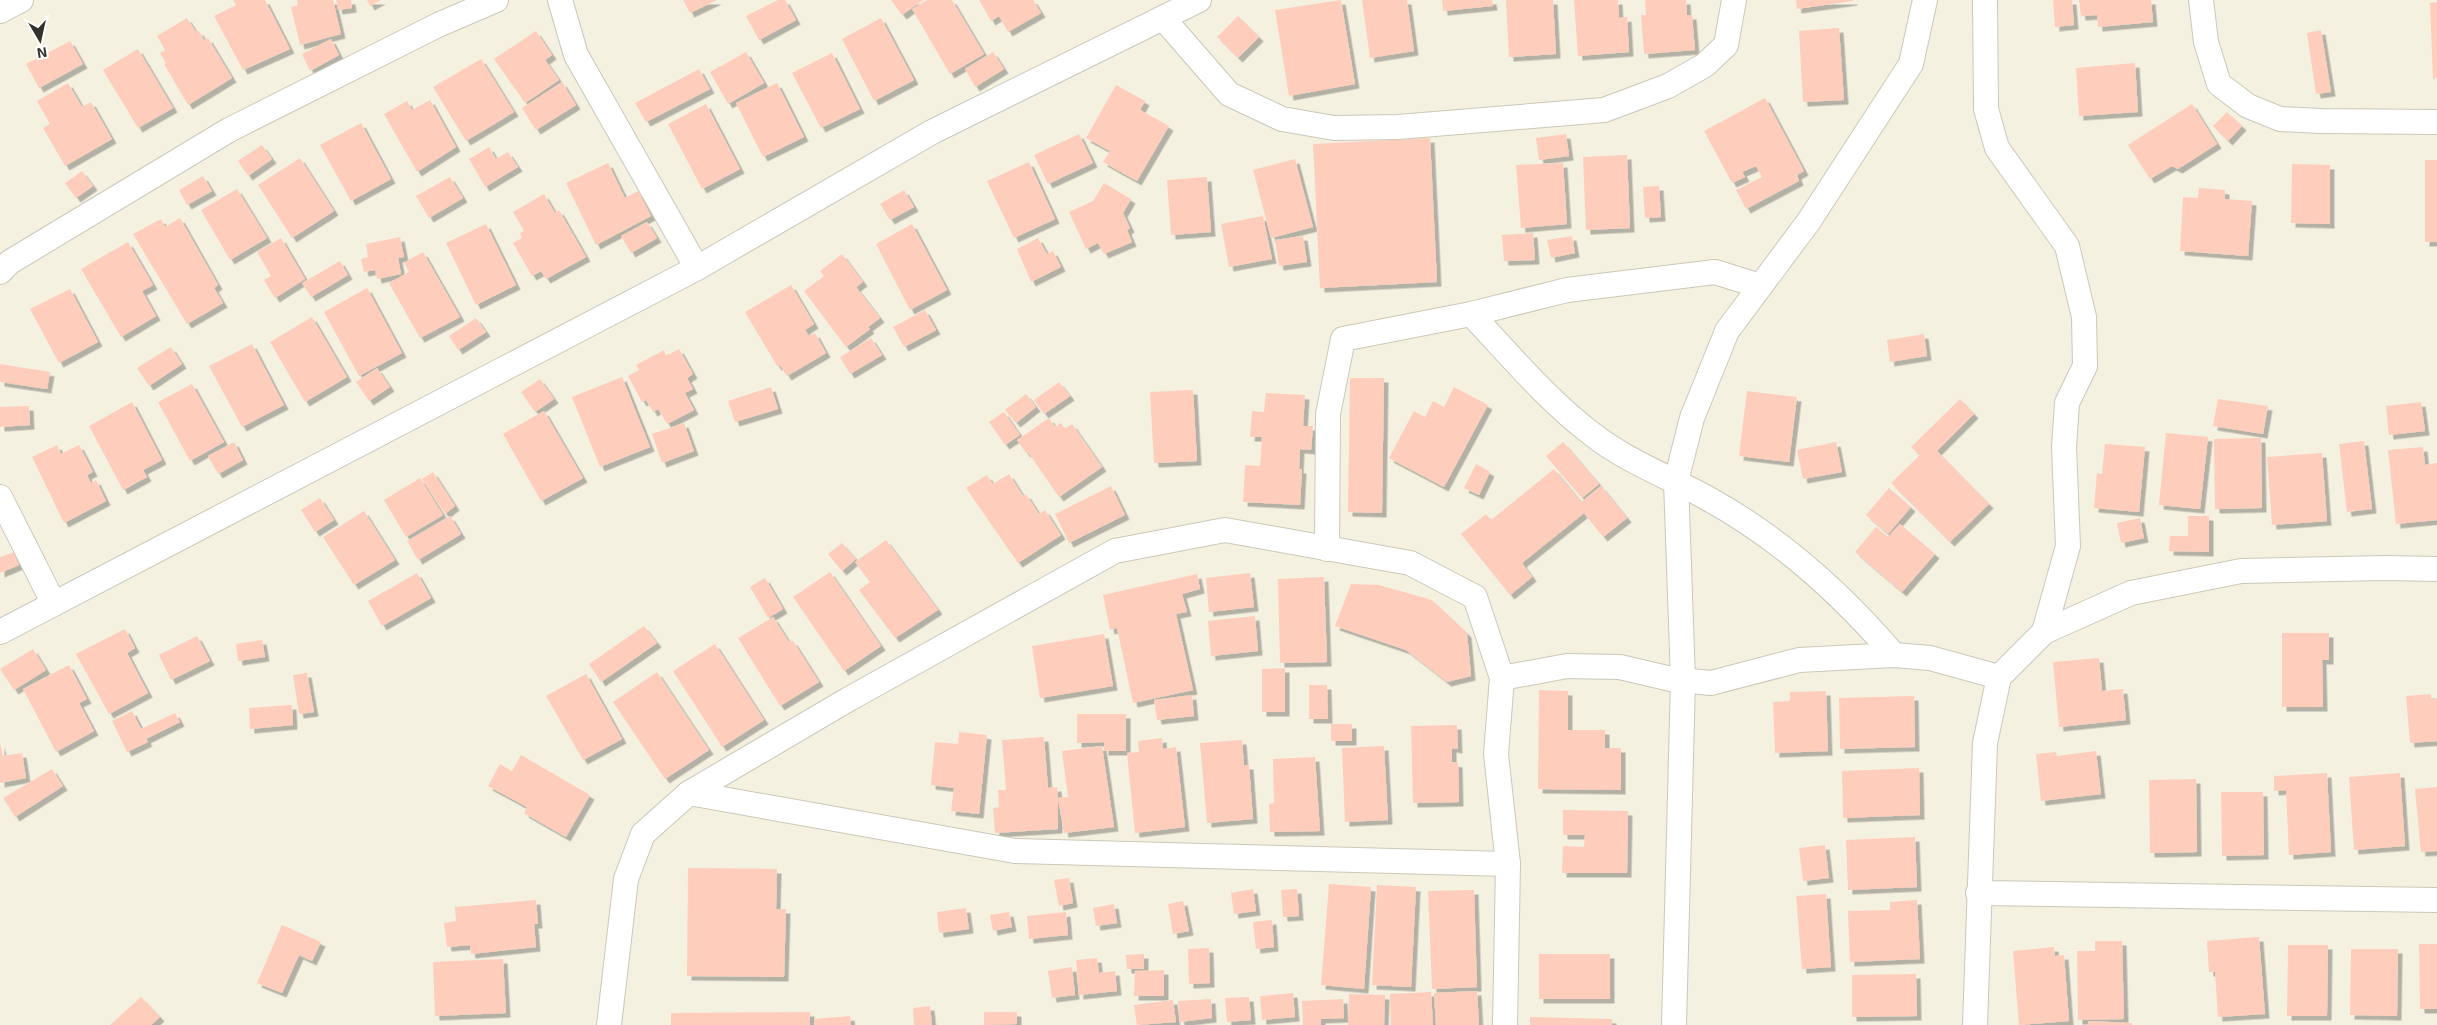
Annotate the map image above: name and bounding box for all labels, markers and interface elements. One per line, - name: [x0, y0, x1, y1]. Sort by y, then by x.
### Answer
- north arrow: [15, 15, 65, 65]
- text: N: [36, 44, 48, 63]

